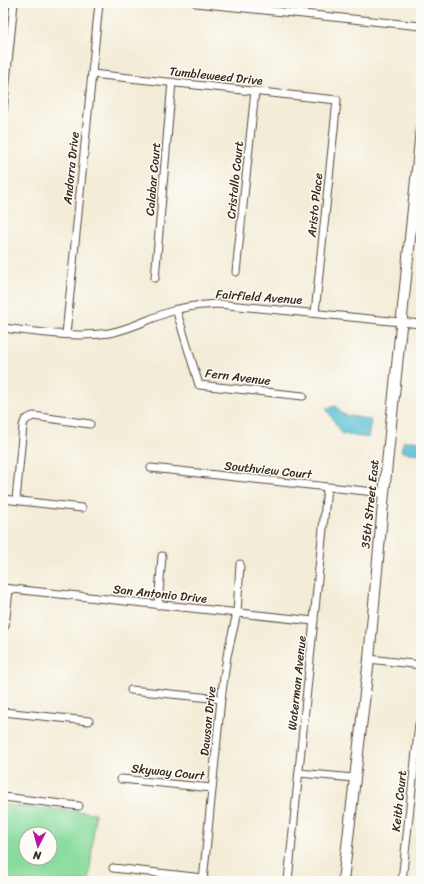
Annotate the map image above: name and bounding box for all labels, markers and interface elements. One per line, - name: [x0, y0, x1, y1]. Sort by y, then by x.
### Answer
- street label: Tumbleweed Drive: [168, 60, 264, 92]
- street label: Andorra Drive: [56, 131, 86, 206]
- street label: Cristallo Court: [220, 140, 250, 220]
- street label: Calabar Court: [139, 141, 167, 217]
- street label: Aristo Place: [301, 172, 329, 239]
- street label: Fairfield Avenue: [215, 283, 303, 311]
- street label: Fern Avenue: [204, 362, 272, 392]
- street label: Southview Court: [223, 454, 314, 486]
- street label: 35th Street East: [354, 458, 386, 550]
- street label: San Antonio Drive: [112, 578, 208, 610]
- street label: Waterman Avenue: [281, 635, 313, 731]
- street label: Dawson Drive: [193, 685, 223, 757]
- street label: Skyway Court: [130, 757, 207, 787]
- street label: Keith Court: [385, 769, 413, 833]
- north arrow: [18, 826, 58, 866]
- text: N: [32, 846, 43, 865]

